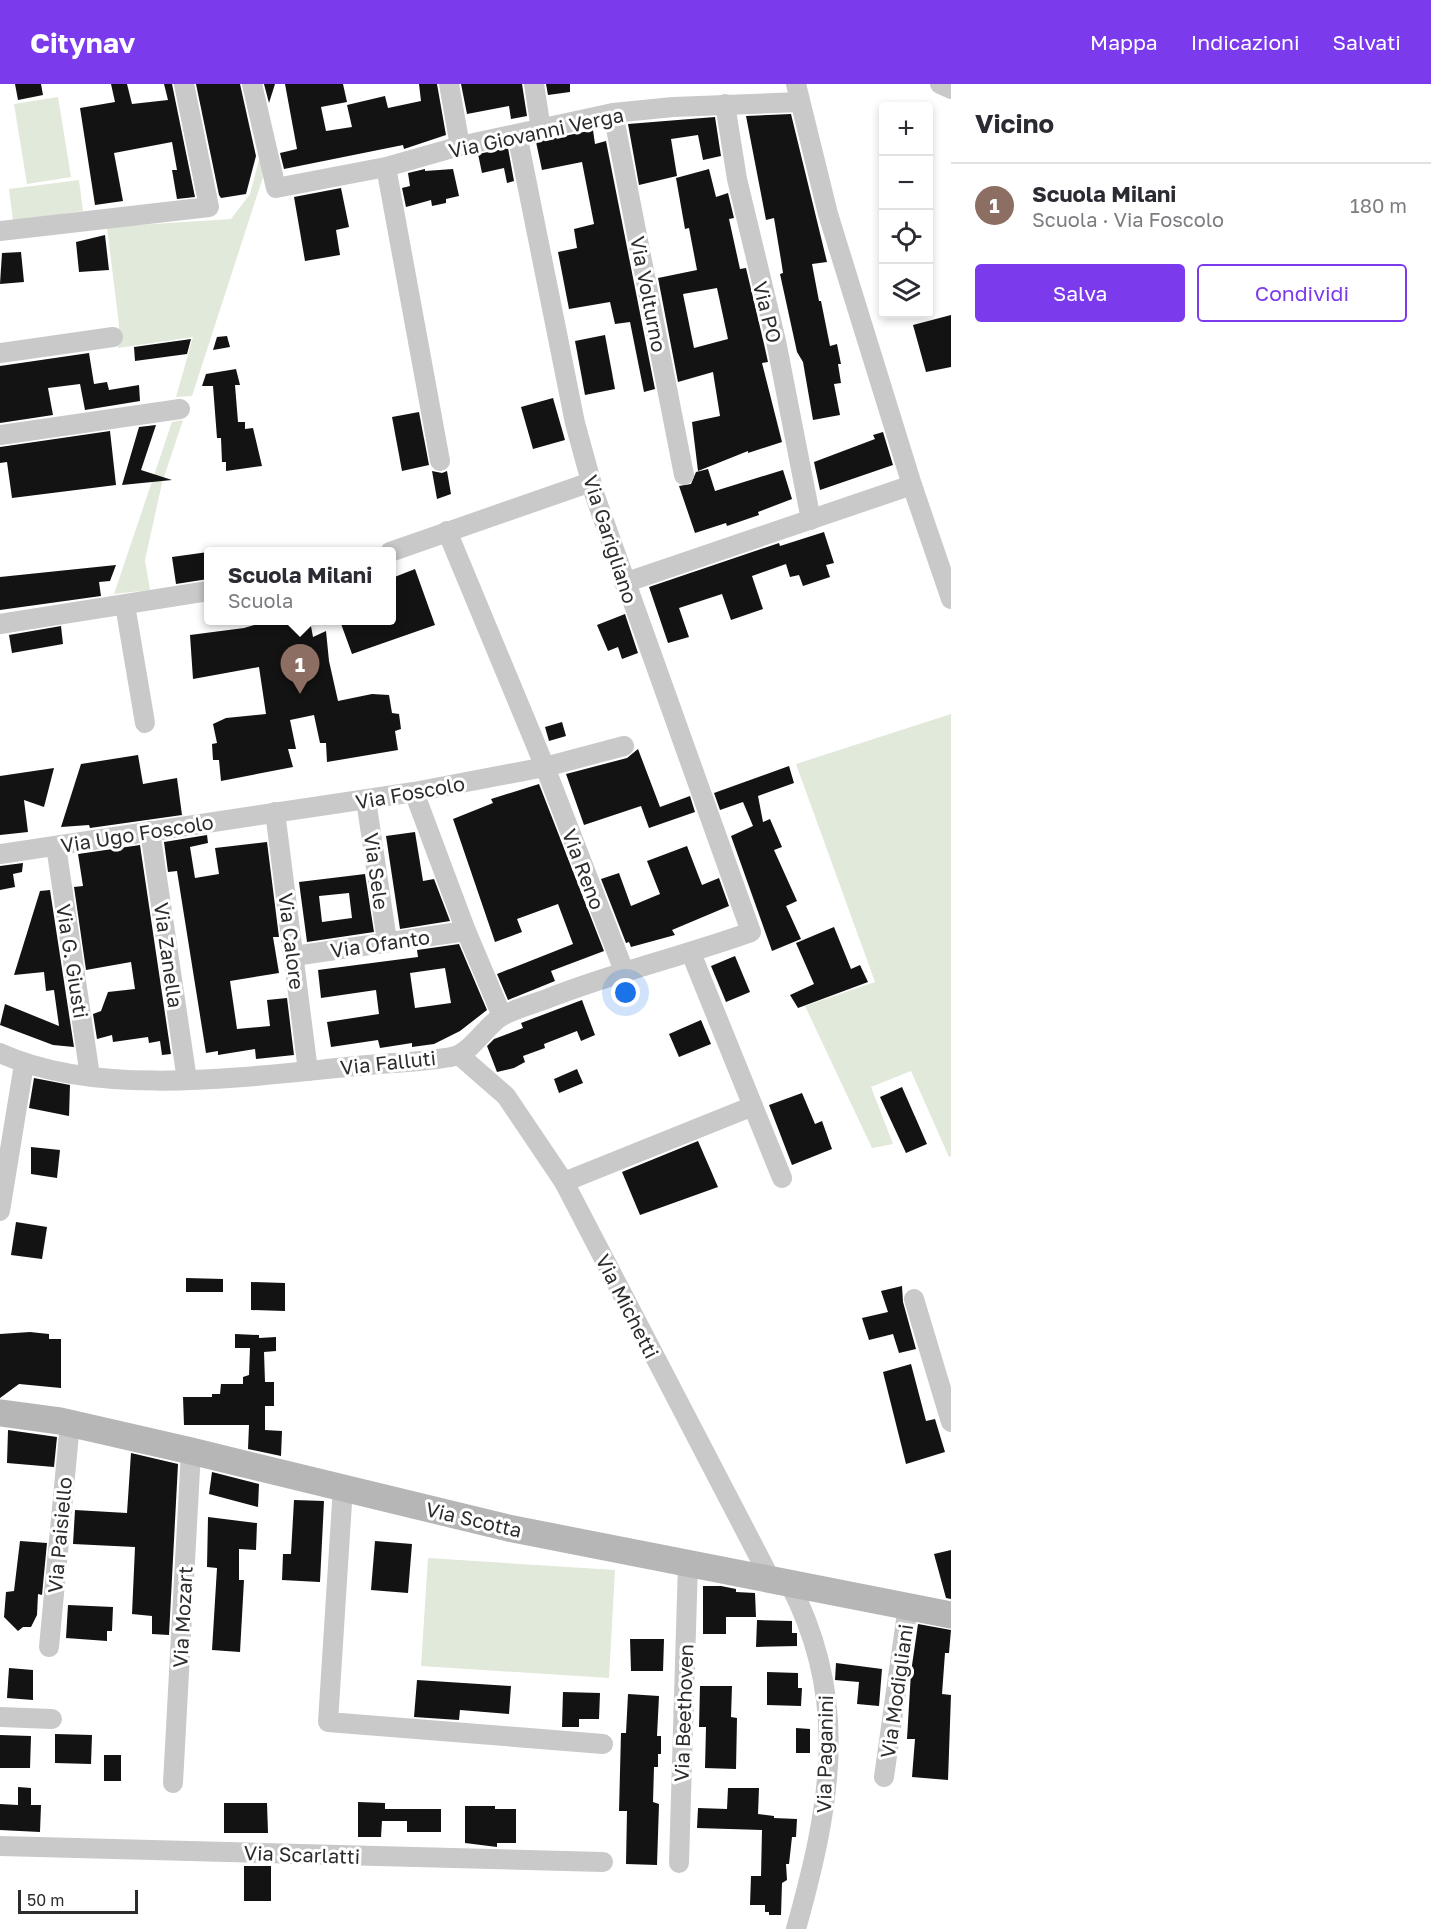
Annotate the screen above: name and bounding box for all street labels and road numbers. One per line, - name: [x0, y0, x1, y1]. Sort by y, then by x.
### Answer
- street label: Via Giovanni Verga: [446, 102, 626, 162]
- street label: Via Volturno: [626, 234, 672, 354]
- street label: Via PO: [749, 279, 787, 345]
- street label: Via Garigliano: [579, 472, 643, 606]
- street label: Via Foscolo: [354, 771, 466, 813]
- street label: Via Ugo Foscolo: [59, 809, 215, 857]
- street label: Via Reno: [558, 825, 610, 913]
- street label: Via Sele: [360, 831, 394, 911]
- street label: Via Calore: [274, 891, 310, 991]
- street label: Via Zanella: [150, 901, 188, 1009]
- street label: Via G. Giusti: [52, 902, 94, 1020]
- street label: Via Ofanto: [329, 924, 431, 962]
- street label: Via Falluti: [339, 1045, 437, 1079]
- street label: Via Michetti: [592, 1250, 664, 1362]
- street label: Via Paisiello: [42, 1476, 76, 1594]
- street label: Via Scotta: [424, 1496, 524, 1542]
- street label: Via Mozart: [167, 1565, 197, 1669]
- street label: Via Modigliani: [875, 1623, 917, 1759]
- street label: Via Beethoven: [669, 1643, 697, 1783]
- street label: Via Paganini: [811, 1695, 837, 1813]
- street label: Via Scarlatti: [243, 1840, 361, 1868]

